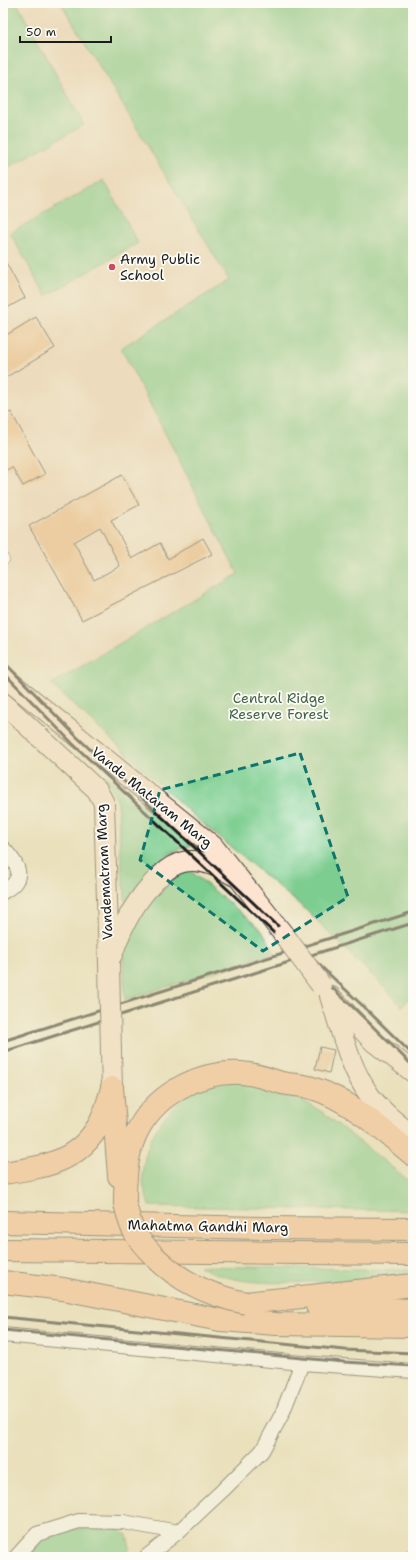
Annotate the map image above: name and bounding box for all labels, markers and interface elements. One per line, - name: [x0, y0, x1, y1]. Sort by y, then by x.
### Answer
- scale bar: [20, 18, 111, 44]
- text: 50 m: [26, 24, 56, 40]
- place label: Army Public School: [120, 250, 200, 284]
- marker: Army Public School: [107, 262, 117, 272]
- park label: Central Ridge Reserve Forest: [229, 689, 329, 723]
- street label: Vande Mataram Marg: [88, 743, 216, 851]
- street label: Vandematram Marg: [91, 804, 117, 940]
- street label: Mahatma Gandhi Marg: [127, 1216, 289, 1236]

